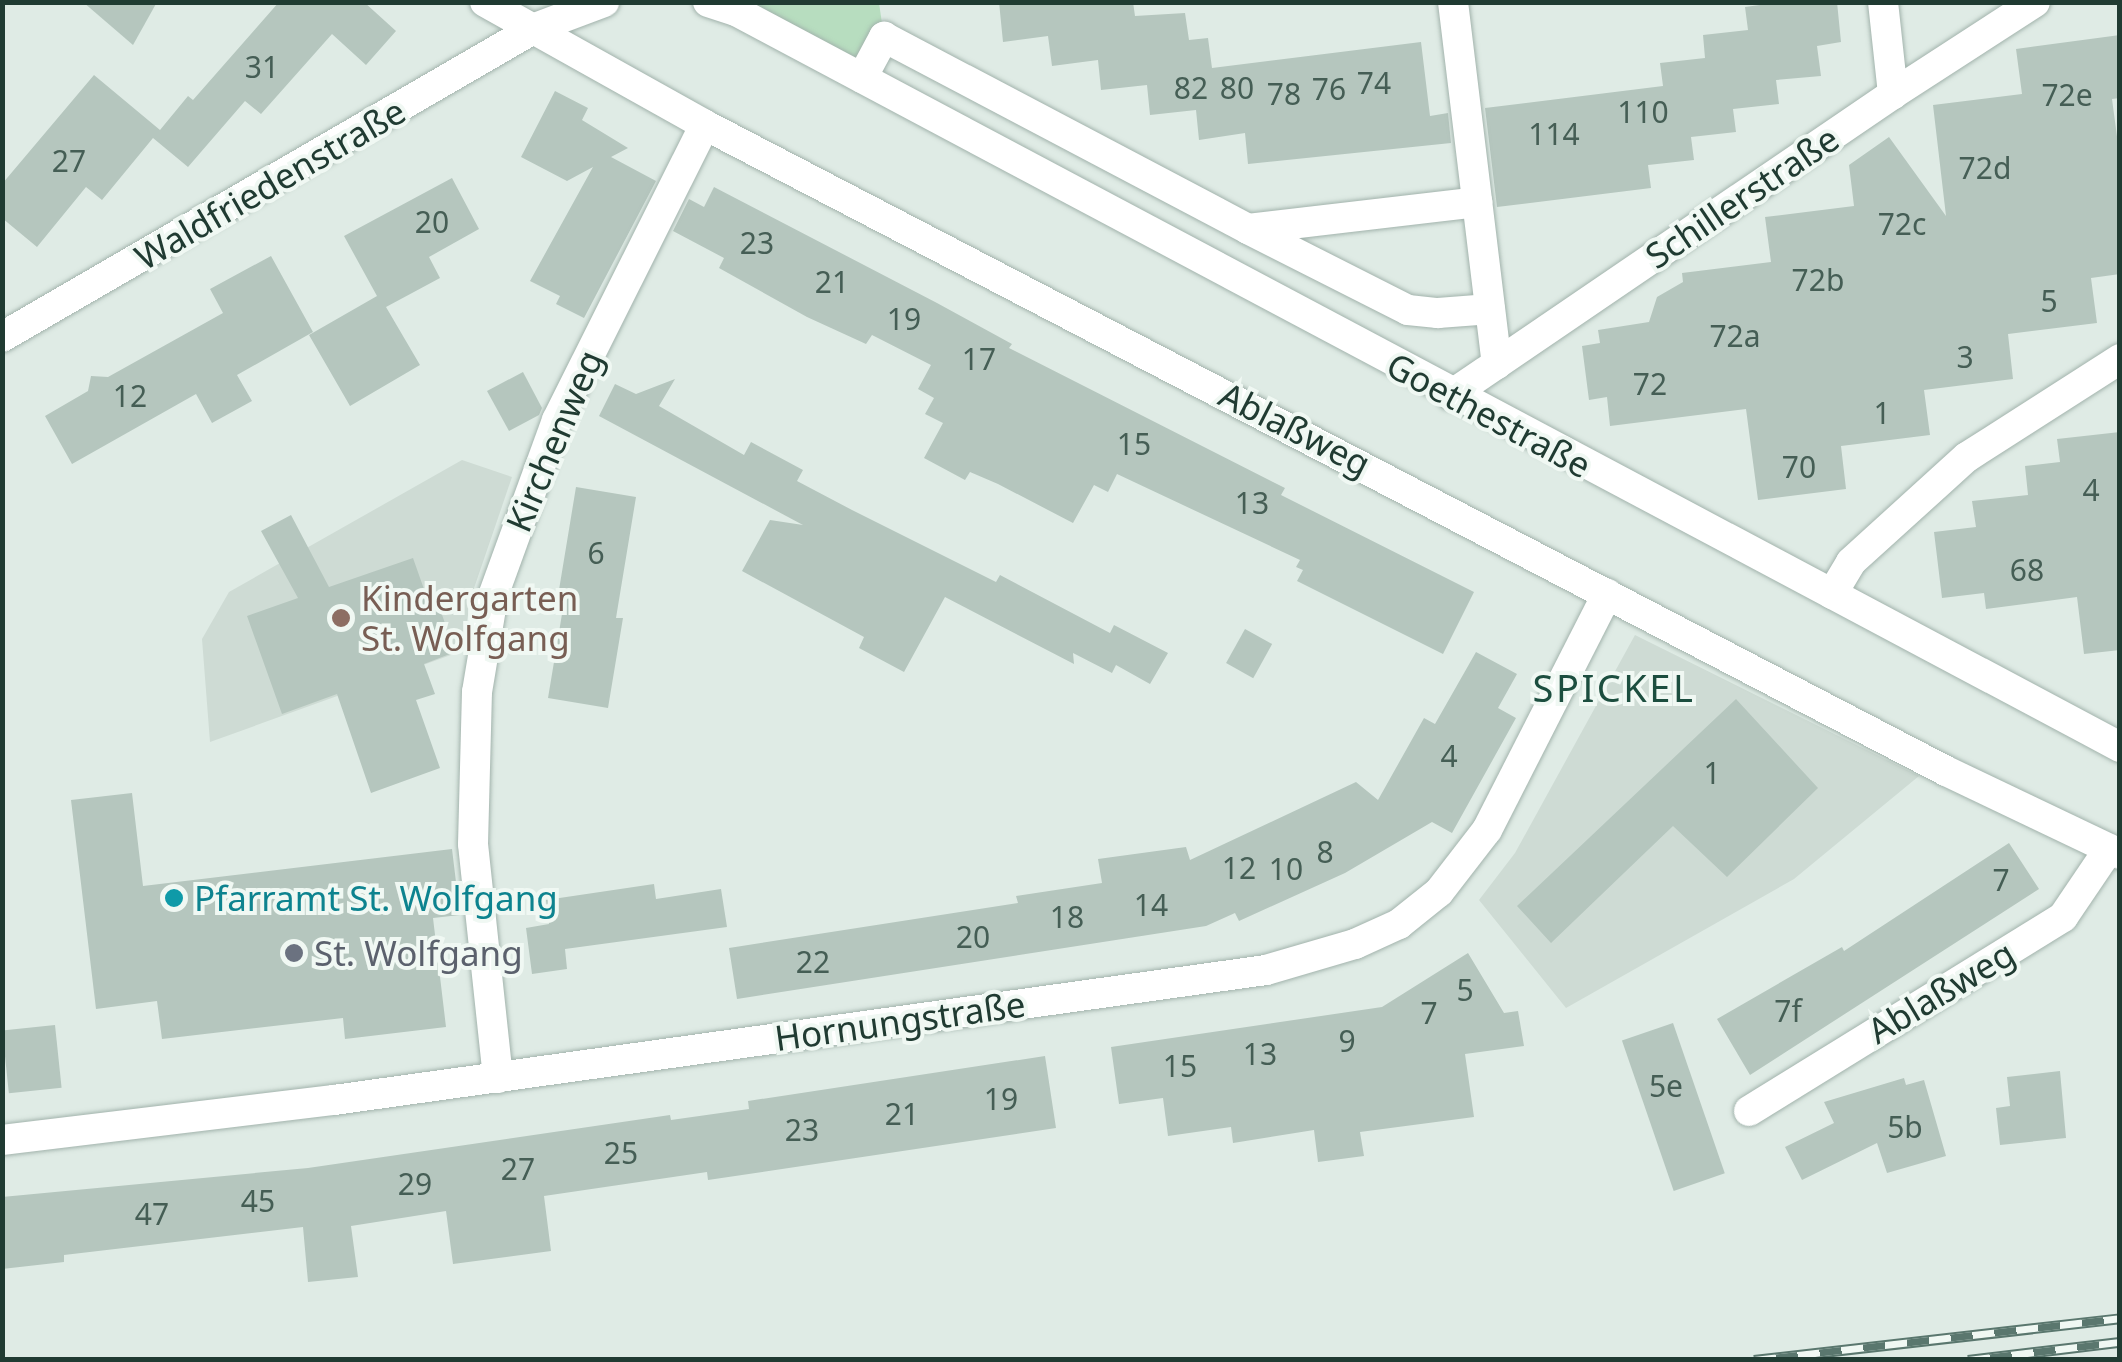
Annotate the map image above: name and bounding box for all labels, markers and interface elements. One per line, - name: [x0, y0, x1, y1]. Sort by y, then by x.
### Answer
- house number: 31: [245, 49, 279, 85]
- house number: 74: [1357, 65, 1391, 101]
- house number: 82: [1174, 70, 1208, 106]
- house number: 80: [1220, 70, 1254, 106]
- house number: 76: [1312, 71, 1346, 107]
- house number: 78: [1267, 76, 1301, 112]
- house number: 72e: [2041, 77, 2093, 113]
- street label: Waldfriedenstraße: [128, 90, 412, 278]
- house number: 110: [1617, 94, 1669, 130]
- house number: 114: [1528, 116, 1580, 152]
- street label: Schillerstraße: [1638, 117, 1846, 277]
- house number: 27: [52, 143, 86, 179]
- house number: 72d: [1959, 150, 2011, 186]
- house number: 20: [415, 204, 449, 240]
- house number: 72c: [1878, 206, 1926, 242]
- house number: 23: [740, 225, 774, 261]
- house number: 72b: [1792, 262, 1844, 298]
- house number: 21: [815, 264, 849, 300]
- house number: 5: [2040, 283, 2058, 319]
- house number: 19: [887, 301, 921, 337]
- house number: 72a: [1709, 318, 1761, 354]
- house number: 3: [1956, 339, 1974, 375]
- house number: 17: [962, 341, 996, 377]
- street label: Kirchenweg: [497, 344, 611, 538]
- street label: Goethestraße: [1380, 344, 1598, 486]
- house number: 72: [1633, 366, 1667, 402]
- street label: Ablaßweg: [1213, 373, 1377, 485]
- house number: 12: [113, 378, 147, 414]
- house number: 1: [1873, 395, 1891, 431]
- house number: 15: [1117, 426, 1151, 462]
- house number: 70: [1782, 449, 1816, 485]
- house number: 4: [2082, 472, 2100, 508]
- house number: 13: [1235, 485, 1269, 521]
- house number: 6: [587, 535, 605, 571]
- house number: 68: [2010, 552, 2044, 588]
- place label: Kindergarten St. Wolfgang: [361, 577, 578, 659]
- marker: Kindergarten St. Wolfgang: [330, 607, 352, 629]
- district label: SPICKEL: [1533, 665, 1695, 711]
- house number: 4: [1440, 738, 1458, 774]
- house number: 1: [1703, 755, 1721, 791]
- house number: 8: [1316, 834, 1334, 870]
- house number: 12: [1222, 850, 1256, 886]
- house number: 10: [1269, 851, 1303, 887]
- house number: 7: [1992, 862, 2010, 898]
- place label: Pfarramt St. Wolfgang: [194, 877, 558, 919]
- marker: Pfarramt St. Wolfgang: [163, 887, 185, 909]
- house number: 14: [1134, 887, 1168, 923]
- house number: 18: [1050, 899, 1084, 935]
- house number: 20: [956, 919, 990, 955]
- place label: St. Wolfgang: [314, 932, 523, 974]
- street label: Ablaßweg: [1860, 932, 2022, 1052]
- marker: St. Wolfgang: [283, 942, 305, 964]
- house number: 22: [796, 944, 830, 980]
- house number: 5: [1456, 972, 1474, 1008]
- street label: Hornungstraße: [772, 983, 1028, 1059]
- house number: 7f: [1774, 993, 1802, 1029]
- house number: 7: [1420, 995, 1438, 1031]
- house number: 9: [1338, 1023, 1356, 1059]
- house number: 13: [1243, 1036, 1277, 1072]
- house number: 15: [1163, 1048, 1197, 1084]
- house number: 5e: [1649, 1068, 1683, 1104]
- house number: 19: [984, 1081, 1018, 1117]
- house number: 21: [885, 1096, 919, 1132]
- house number: 5b: [1887, 1109, 1923, 1145]
- house number: 23: [785, 1112, 819, 1148]
- house number: 25: [604, 1135, 638, 1171]
- house number: 27: [501, 1151, 535, 1187]
- house number: 29: [398, 1166, 432, 1202]
- house number: 45: [241, 1183, 275, 1219]
- house number: 47: [135, 1196, 169, 1232]

